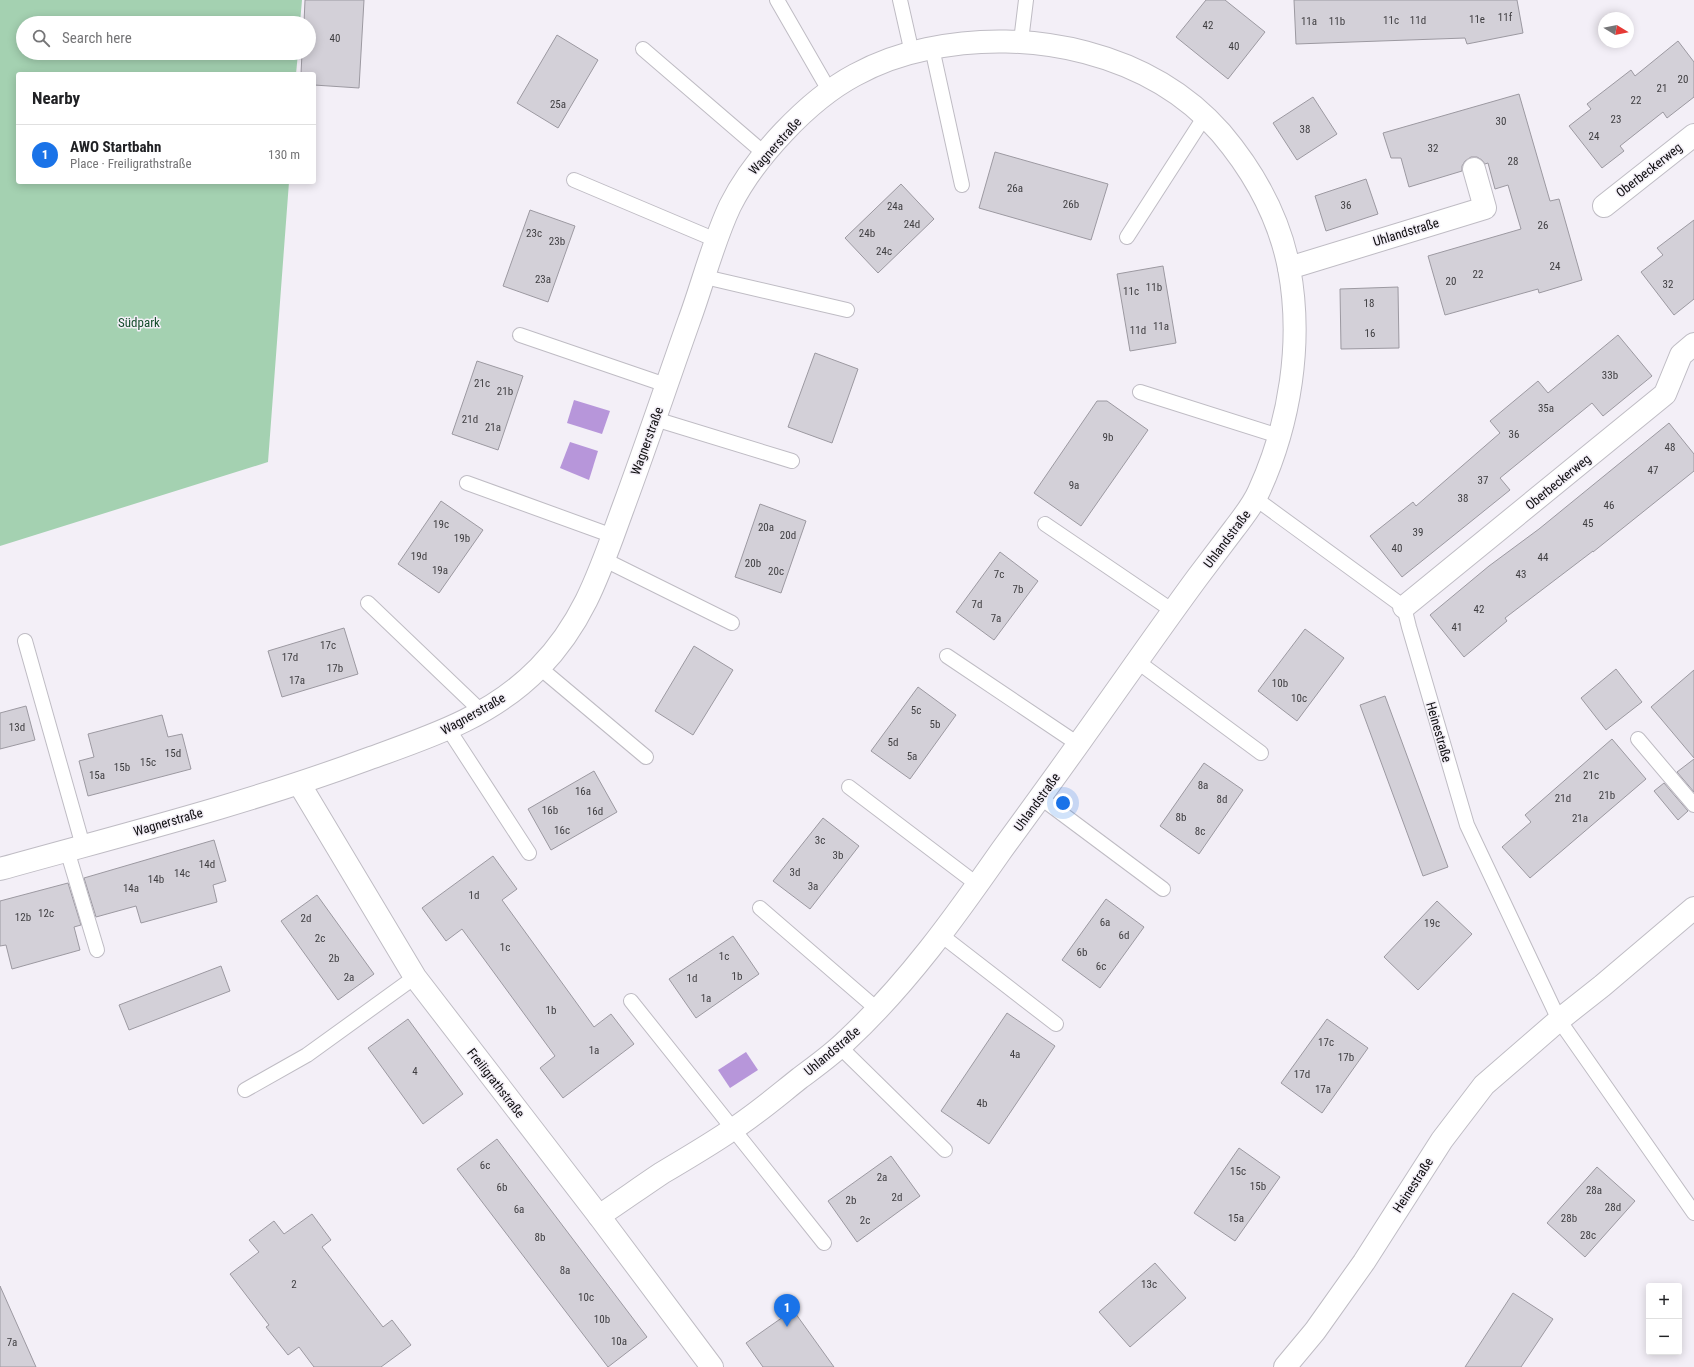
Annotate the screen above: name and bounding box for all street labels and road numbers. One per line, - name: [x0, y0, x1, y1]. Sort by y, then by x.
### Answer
- street label: Wagnerstraße: [746, 114, 804, 178]
- street label: Oberbeckerweg: [1613, 140, 1685, 200]
- street label: Uhlandstraße: [1371, 215, 1441, 249]
- street label: Wagnerstraße: [628, 405, 666, 477]
- street label: Oberbeckerweg: [1522, 451, 1594, 513]
- street label: Uhlandstraße: [1201, 507, 1253, 571]
- street label: Wagnerstraße: [438, 690, 508, 738]
- street label: Heinestraße: [1423, 700, 1455, 764]
- street label: Uhlandstraße: [1011, 770, 1063, 834]
- street label: Wagnerstraße: [132, 805, 204, 839]
- street label: Uhlandstraße: [801, 1023, 863, 1079]
- street label: Freiligrathstraße: [464, 1045, 528, 1121]
- street label: Heinestraße: [1390, 1155, 1436, 1215]

